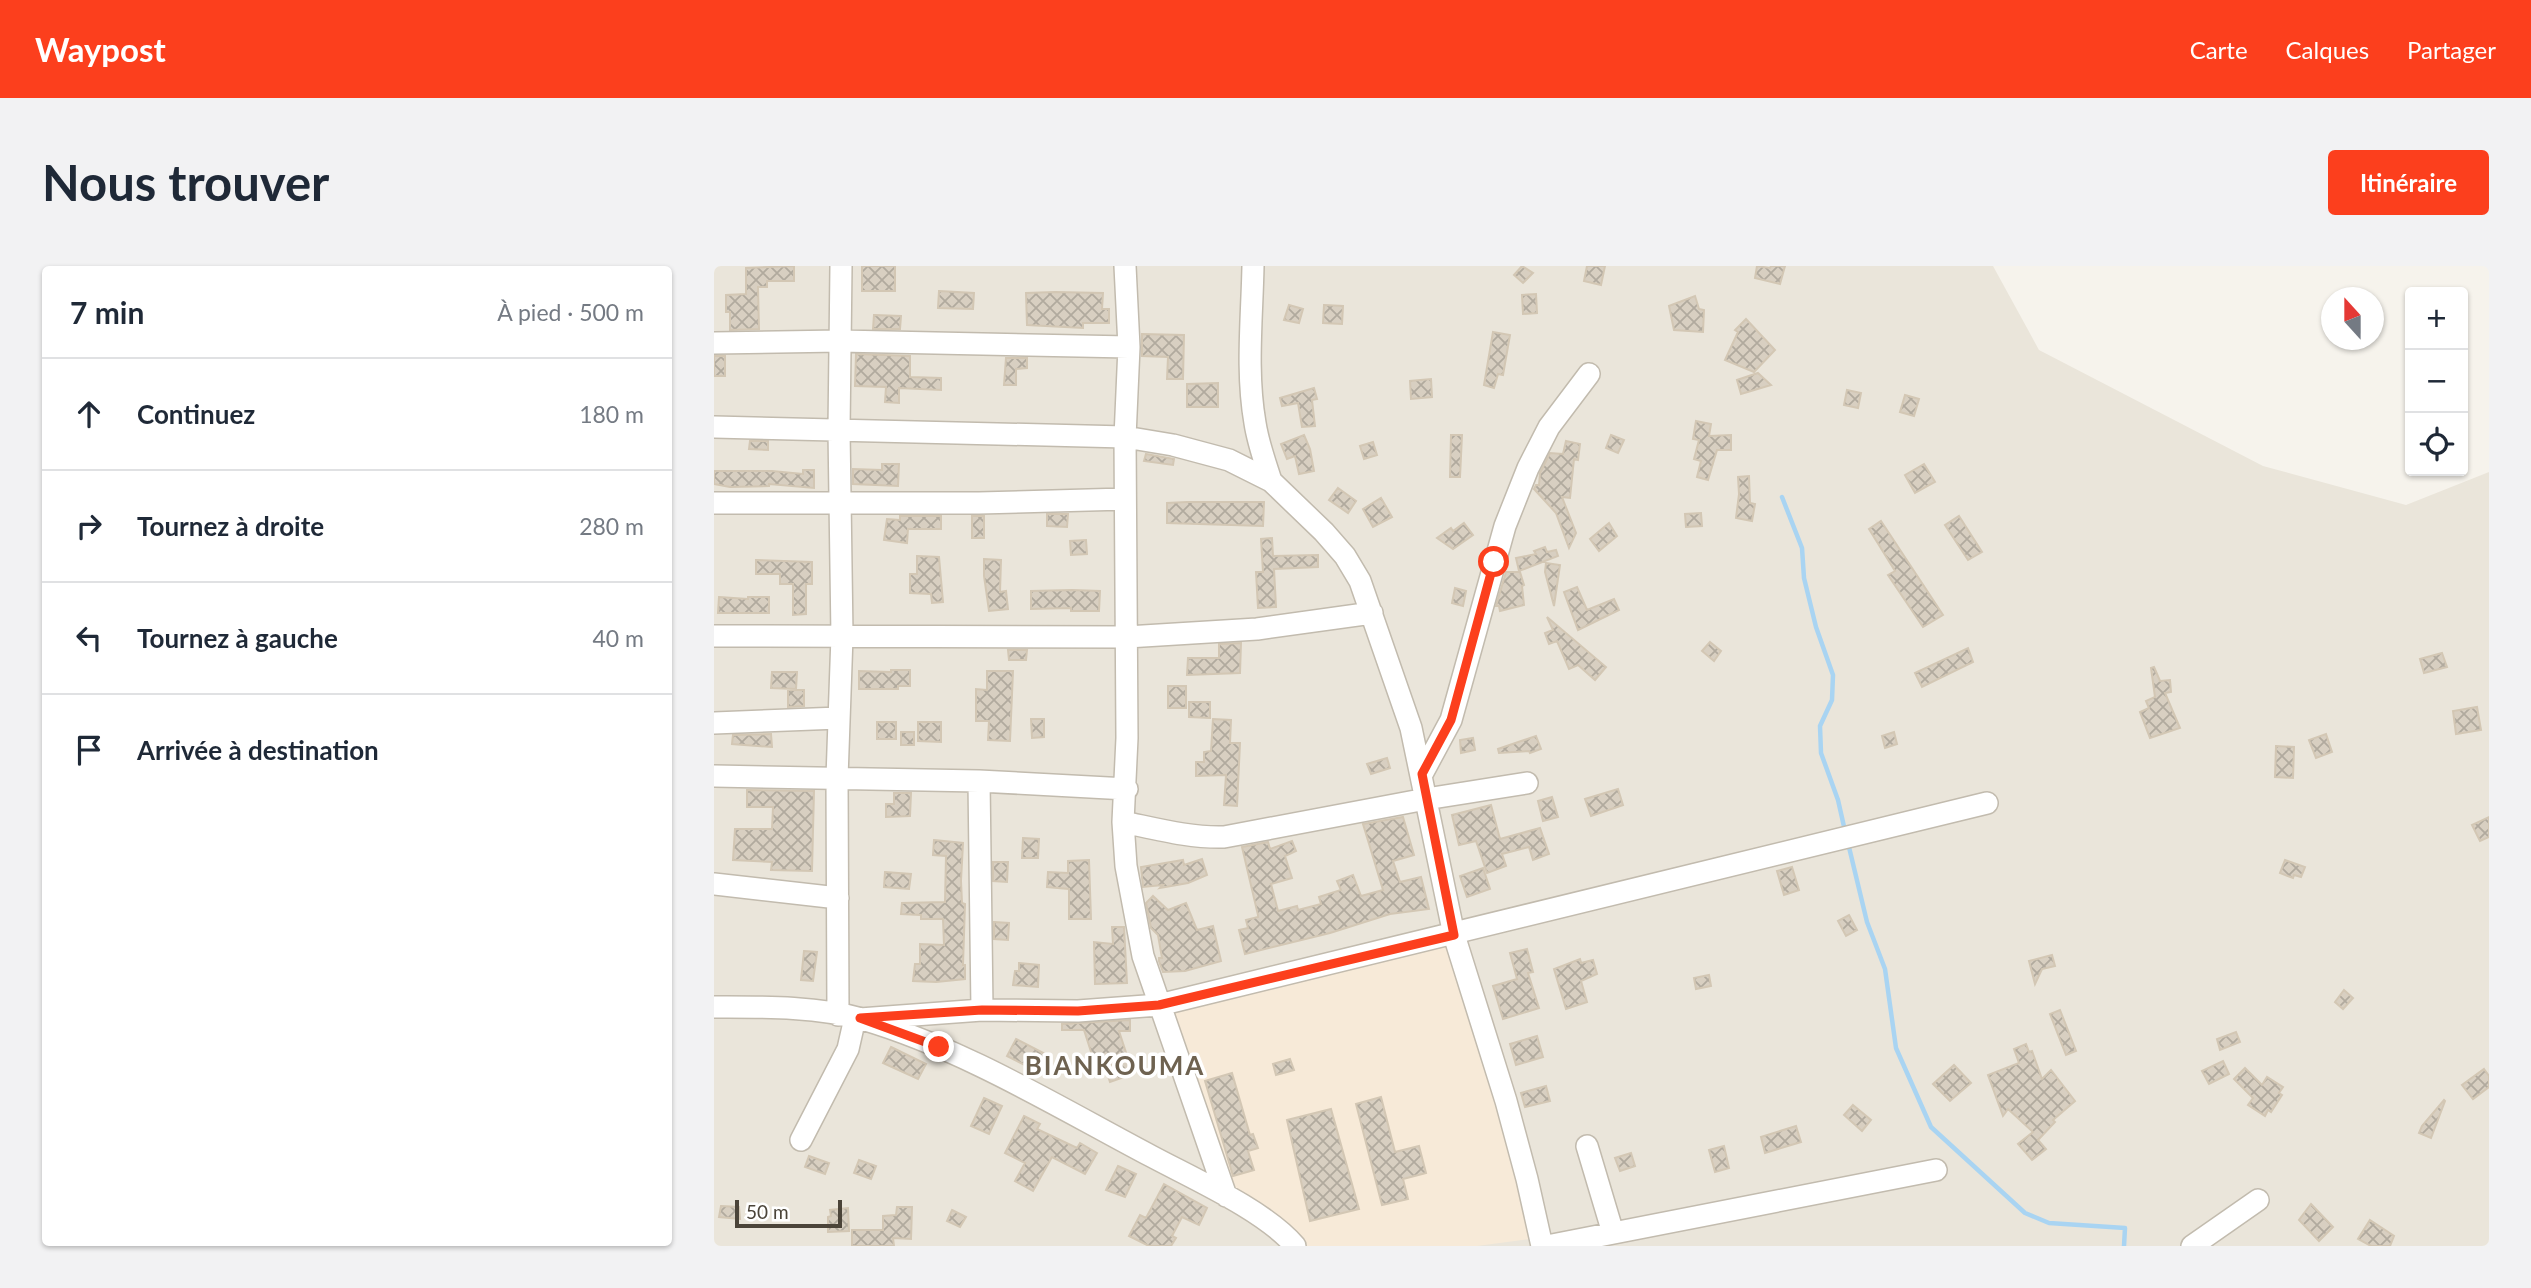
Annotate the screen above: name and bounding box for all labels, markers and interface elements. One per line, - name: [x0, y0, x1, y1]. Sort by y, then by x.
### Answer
- text: Waypost: [35, 29, 166, 69]
- text: Carte: [2190, 35, 2248, 64]
- text: Calques: [2286, 35, 2369, 64]
- text: Partager: [2407, 35, 2496, 64]
- button: Itinéraire: [2328, 150, 2489, 215]
- text: Nous trouver: [42, 153, 329, 211]
- north arrow: [2321, 287, 2384, 350]
- map controls: [2405, 287, 2468, 476]
- button: +: [2405, 287, 2468, 350]
- text: 7 min: [70, 294, 144, 330]
- text: À pied · 500 m: [497, 298, 644, 326]
- button: −: [2405, 350, 2468, 413]
- icon: ahead: [70, 395, 108, 433]
- text: Continuez: [137, 398, 255, 430]
- text: 180 m: [579, 400, 644, 428]
- button: locate: [2405, 413, 2468, 476]
- icon: right: [70, 507, 108, 545]
- text: Tournez à droite: [137, 510, 324, 542]
- text: 280 m: [579, 512, 644, 540]
- route start: [1478, 546, 1509, 577]
- icon: left: [70, 619, 108, 657]
- text: Tournez à gauche: [137, 622, 338, 654]
- text: 40 m: [593, 624, 644, 652]
- icon: arrive: [70, 731, 108, 769]
- text: Arrivée à destination: [137, 734, 379, 766]
- route end: [923, 1031, 954, 1062]
- district label: BIANKOUMA: [1025, 1049, 1205, 1081]
- scale bar: [735, 1197, 842, 1229]
- text: 50 m: [746, 1200, 789, 1223]

